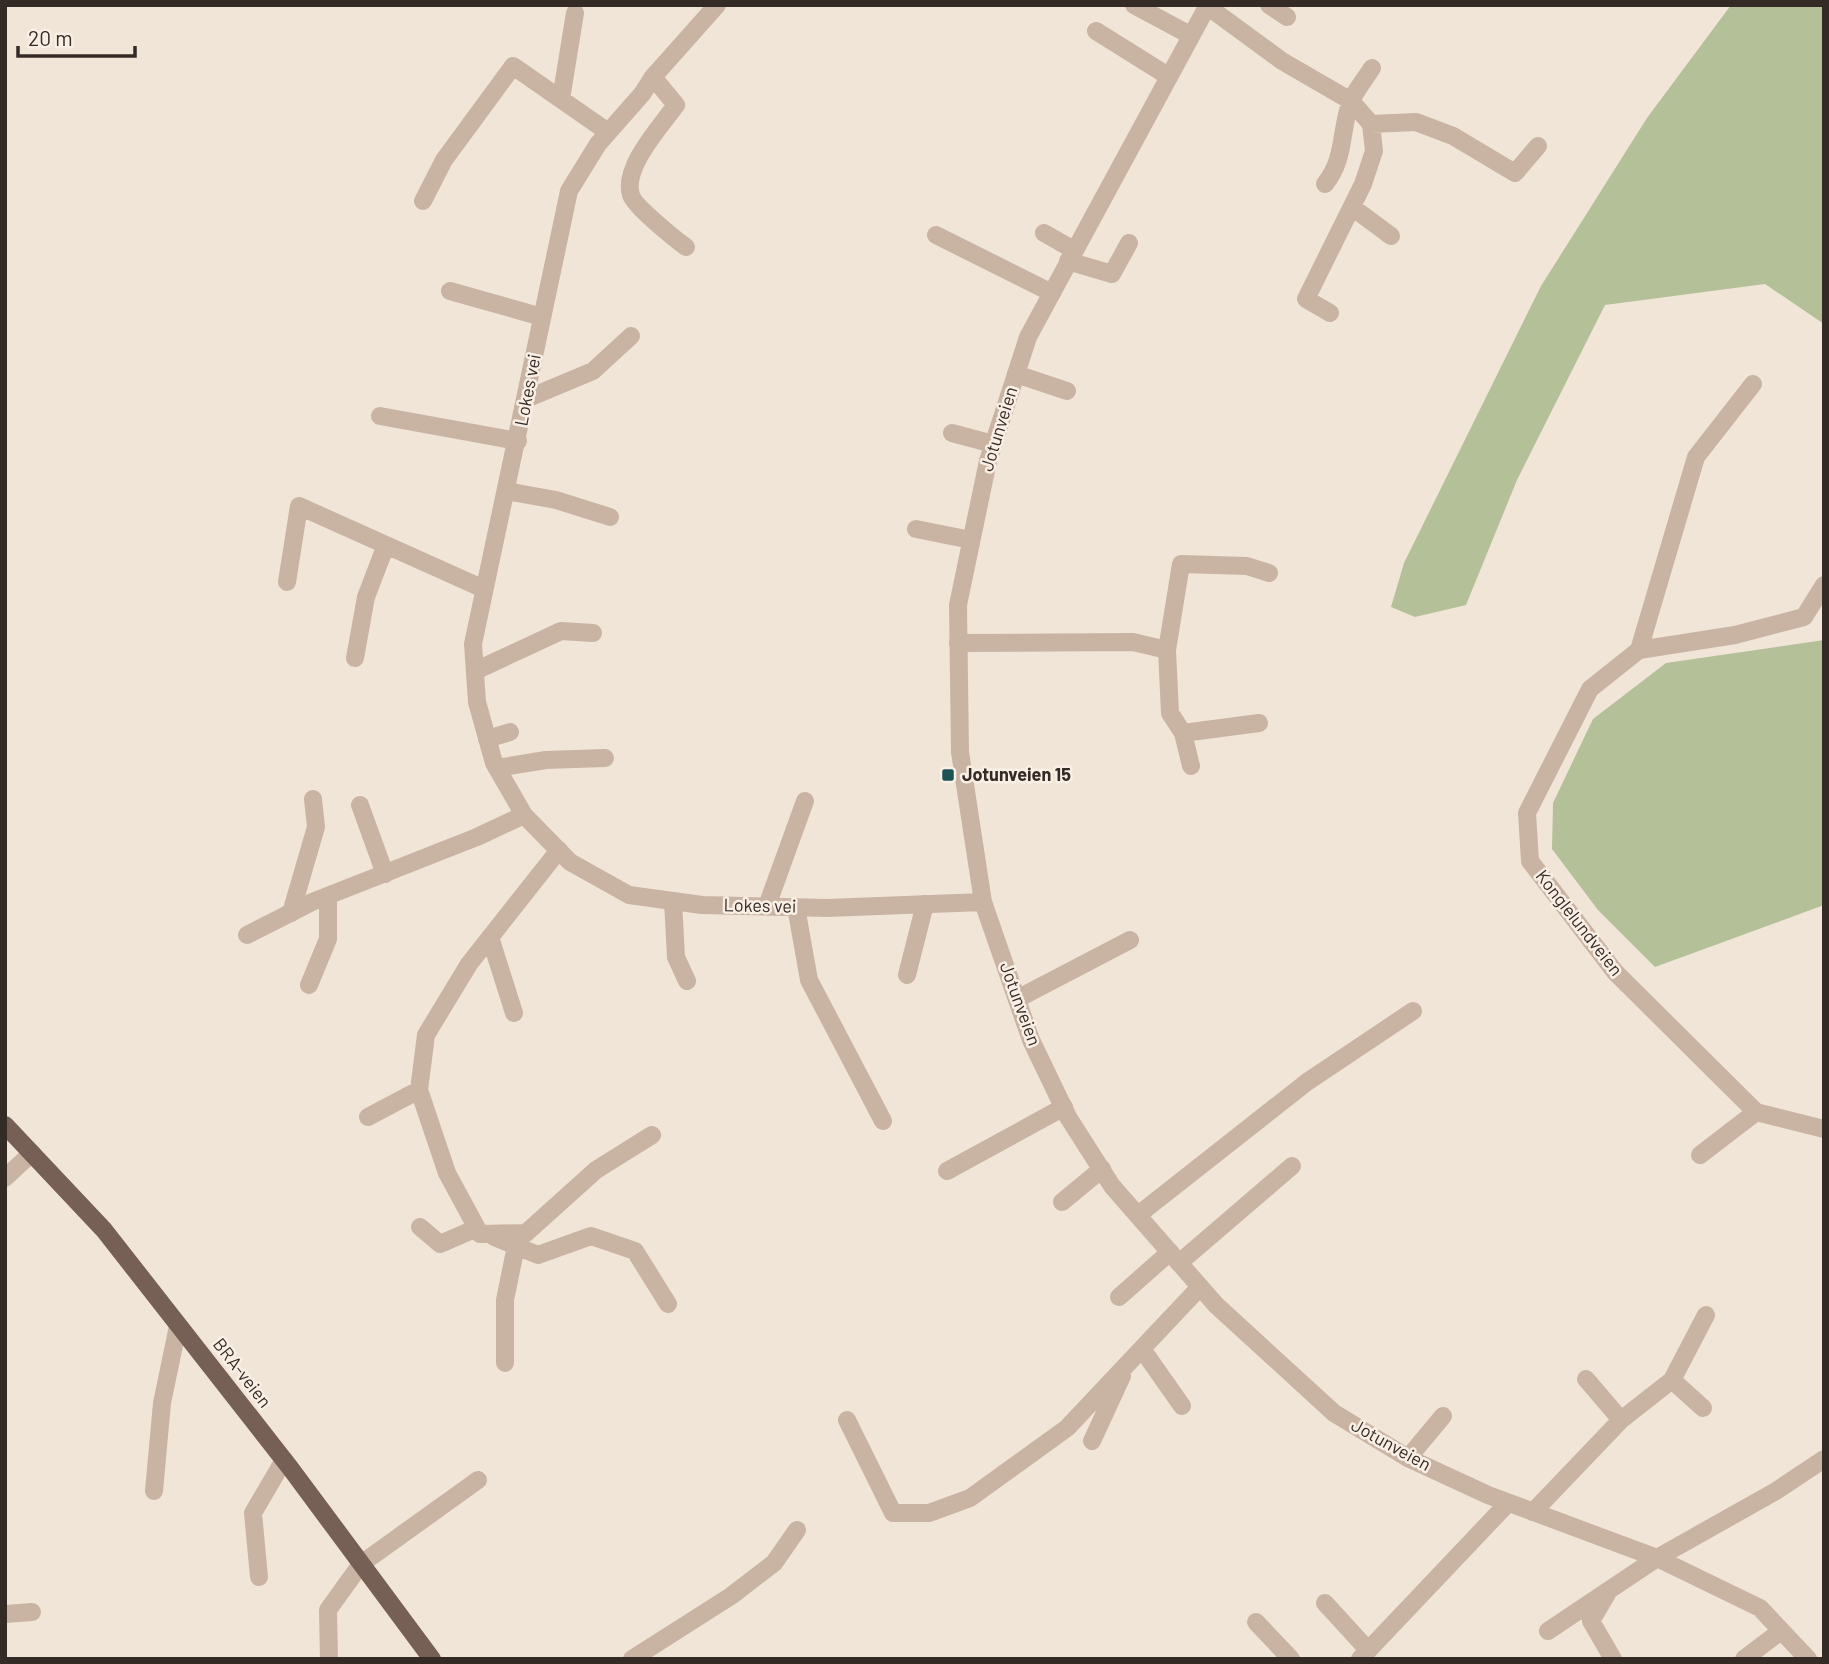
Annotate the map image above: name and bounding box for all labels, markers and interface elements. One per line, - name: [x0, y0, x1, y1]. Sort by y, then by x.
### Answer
- scale bar: [18, 14, 135, 58]
- text: 20 m: [28, 25, 73, 50]
- street label: Lokes vei: [509, 352, 545, 428]
- street label: Jotunveien: [975, 384, 1021, 474]
- place label: Jotunveien 15: [962, 763, 1071, 785]
- marker: Jotunveien 15: [940, 767, 956, 783]
- street label: Konglelundveien: [1532, 865, 1628, 980]
- street label: Lokes vei: [723, 893, 797, 917]
- street label: Jotunveien: [996, 959, 1046, 1049]
- street label: BRA-veien: [209, 1333, 277, 1412]
- street label: Jotunveien: [1348, 1413, 1435, 1475]

